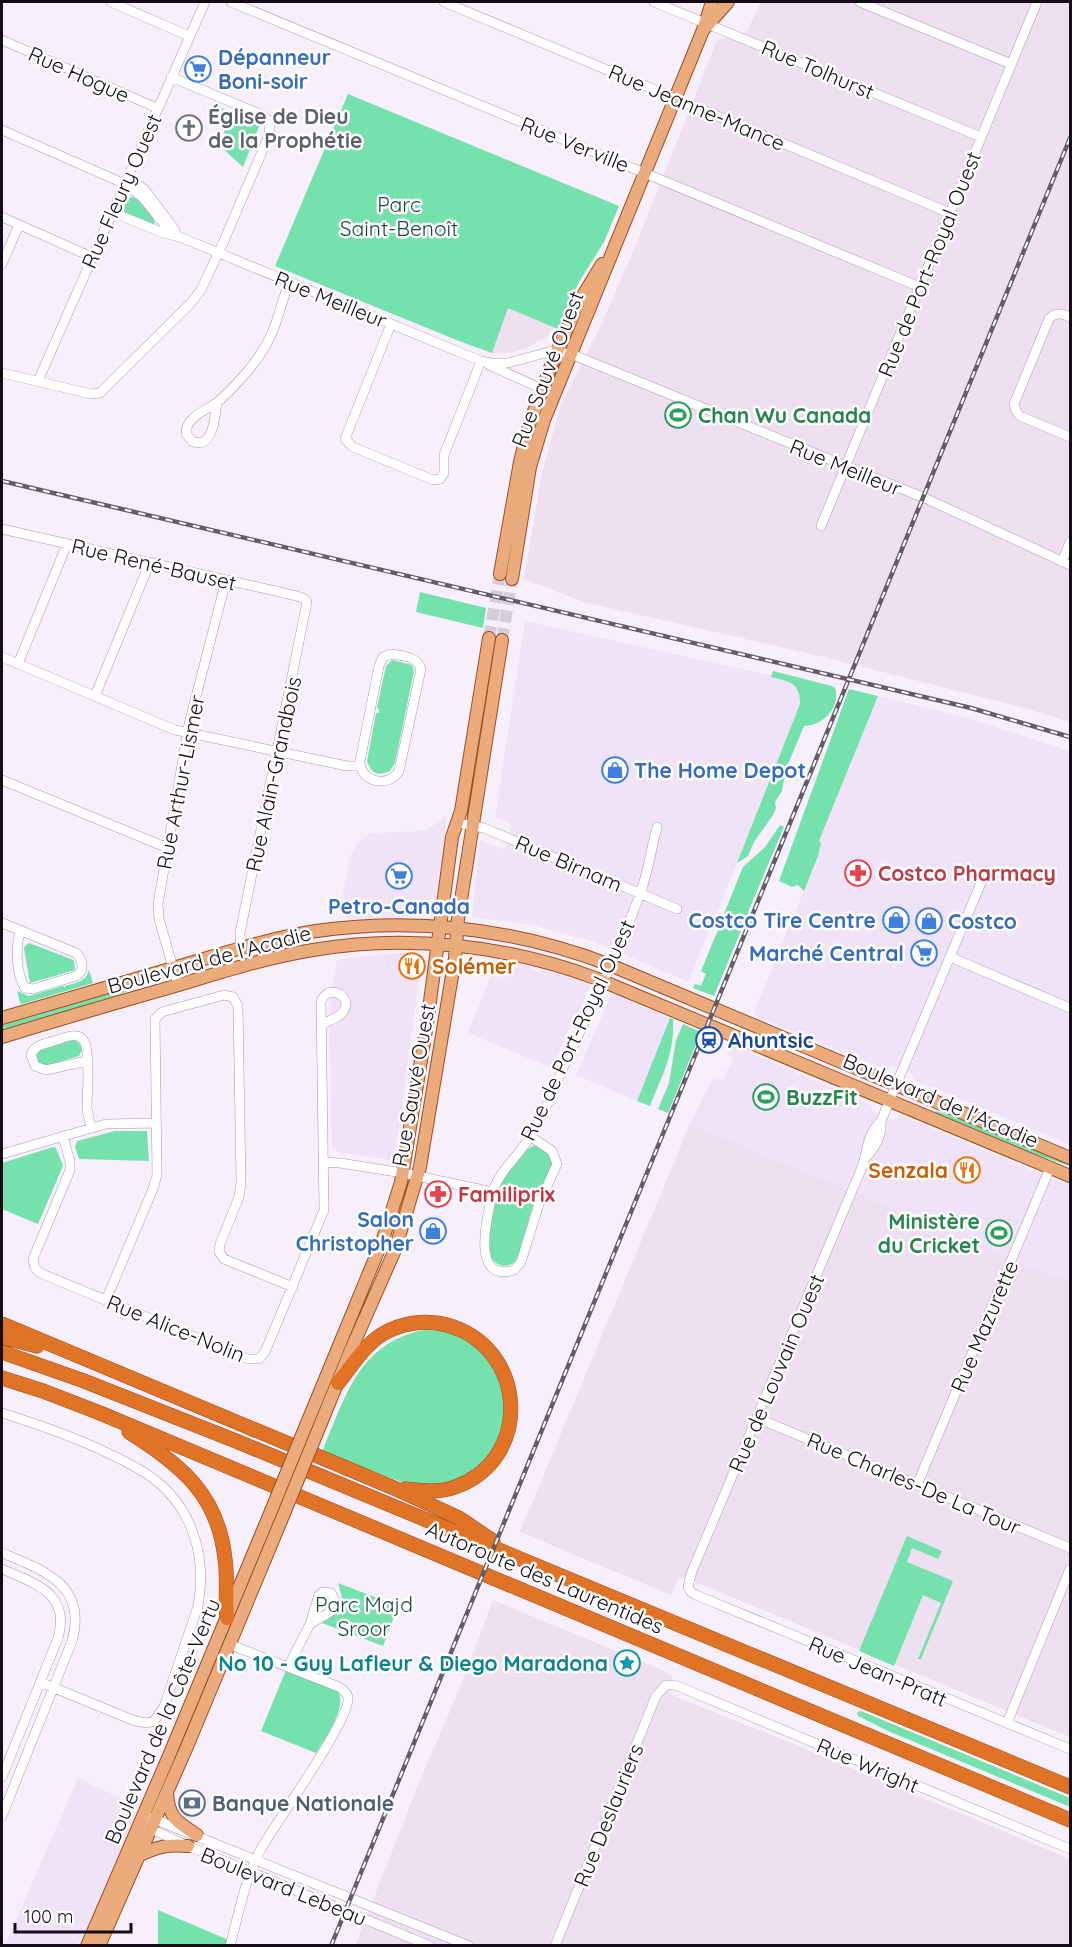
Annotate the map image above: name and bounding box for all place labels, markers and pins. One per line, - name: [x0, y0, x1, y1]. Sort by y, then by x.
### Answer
- place label: Dépanneur Boni-soir: [218, 44, 331, 94]
- supermarket icon: Dépanneur Boni-soir: [183, 54, 213, 84]
- place label: Église de Dieu de la Prophétie: [208, 103, 362, 153]
- church icon: Église de Dieu de la Prophétie: [174, 113, 204, 143]
- sports icon: Chan Wu Canada: [663, 400, 693, 430]
- place label: Chan Wu Canada: [698, 402, 871, 428]
- shop icon: The Home Depot: [600, 755, 630, 785]
- place label: The Home Depot: [634, 757, 806, 783]
- pharmacy icon: Costco Pharmacy: [843, 858, 873, 888]
- place label: Costco Pharmacy: [878, 860, 1056, 886]
- supermarket icon: Petro-Canada: [384, 861, 414, 891]
- place label: Petro-Canada: [328, 893, 470, 919]
- shop icon: Costco Tire Centre: [881, 905, 911, 935]
- shop icon: Costco: [914, 906, 944, 936]
- place label: Costco Tire Centre: [688, 907, 876, 933]
- place label: Costco: [948, 908, 1017, 934]
- supermarket icon: Marché Central: [909, 938, 939, 968]
- place label: Marché Central: [749, 940, 904, 966]
- restaurant icon: Solémer: [397, 951, 427, 981]
- place label: Solémer: [432, 953, 516, 979]
- station icon: Ahuntsic: [694, 1025, 724, 1055]
- place label: Ahuntsic: [728, 1027, 814, 1053]
- sports icon: BuzzFit: [751, 1082, 781, 1112]
- place label: BuzzFit: [786, 1084, 858, 1110]
- restaurant icon: Senzala: [952, 1155, 982, 1185]
- place label: Senzala: [868, 1157, 948, 1183]
- pharmacy icon: Familiprix: [423, 1179, 453, 1209]
- place label: Familiprix: [458, 1181, 555, 1207]
- place label: Salon Christopher: [296, 1206, 414, 1256]
- place label: Ministère du Cricket: [878, 1208, 980, 1258]
- shop icon: Salon Christopher: [418, 1216, 448, 1246]
- sports icon: Ministère du Cricket: [984, 1218, 1014, 1248]
- place icon: No 10 - Guy Lafleur & Diego Maradona: [612, 1648, 642, 1678]
- place label: No 10 - Guy Lafleur & Diego Maradona: [218, 1650, 608, 1676]
- bank icon: Banque Nationale: [177, 1788, 207, 1818]
- place label: Banque Nationale: [212, 1790, 394, 1816]

